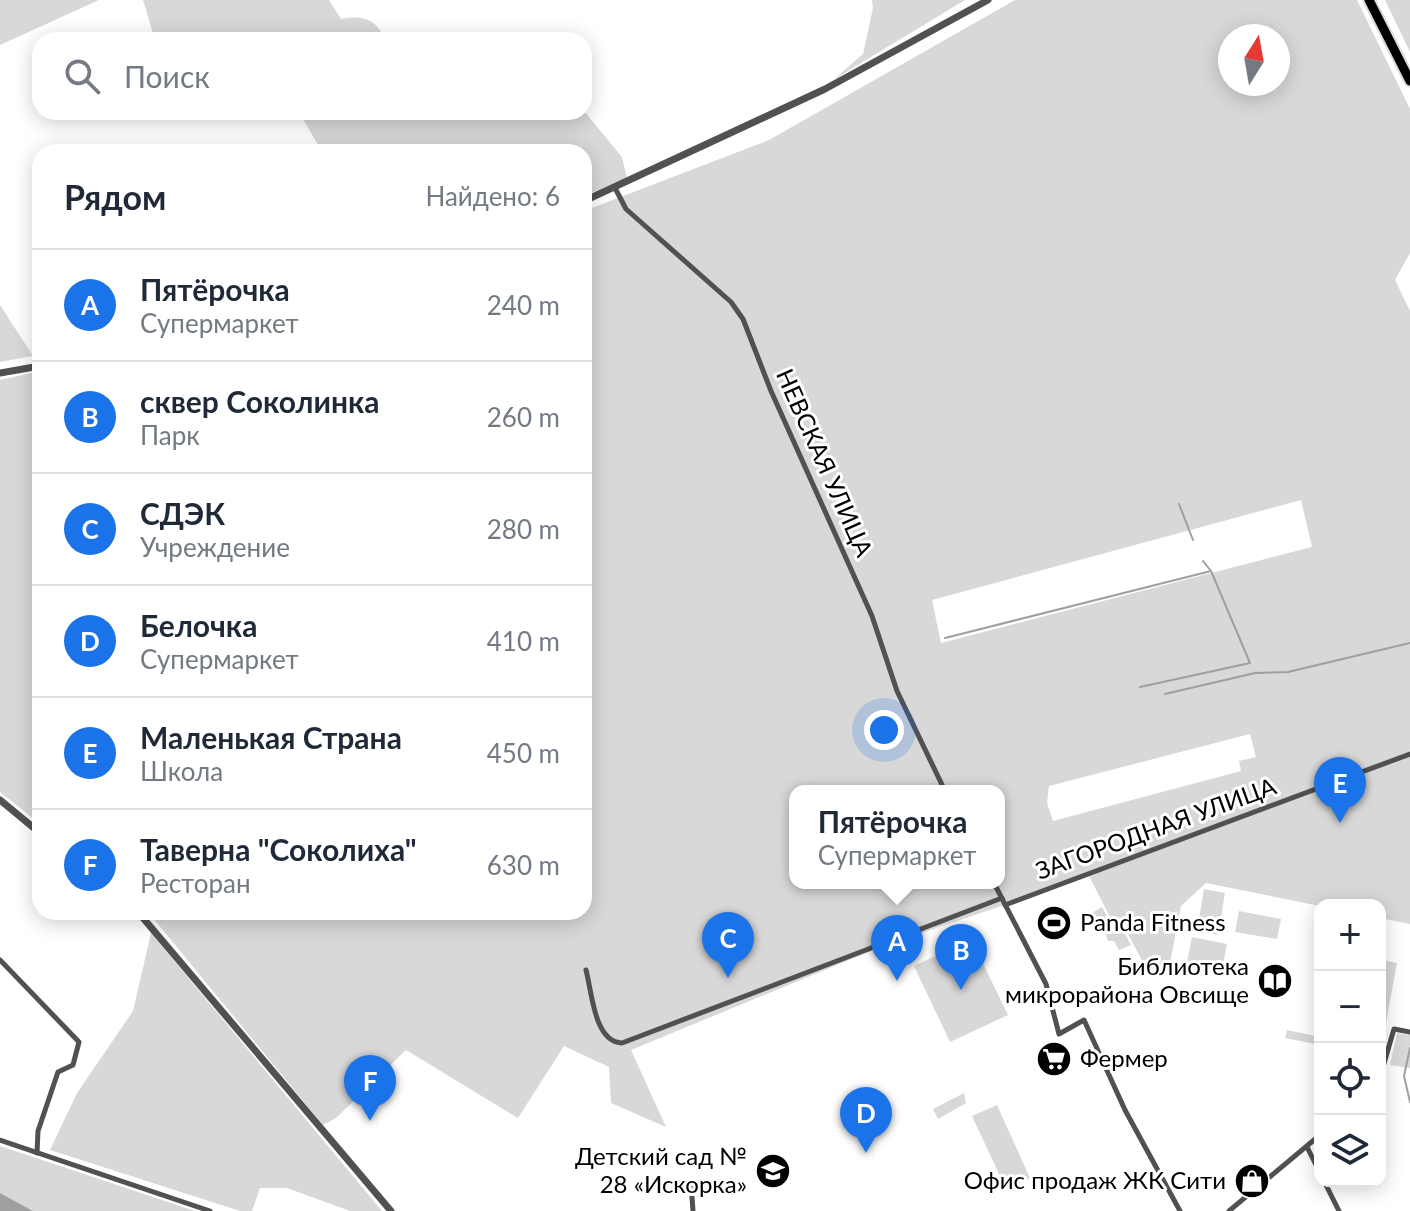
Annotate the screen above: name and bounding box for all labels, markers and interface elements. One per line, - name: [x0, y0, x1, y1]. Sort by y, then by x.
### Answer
- north arrow: [1218, 24, 1290, 96]
- search box: [32, 32, 592, 120]
- icon: search: [60, 54, 104, 98]
- text: Поиск: [124, 58, 210, 94]
- text: Рядом: [64, 176, 166, 217]
- text: Найдено: 6: [425, 180, 560, 212]
- text: Пятёрочка: [140, 271, 290, 307]
- text: A: [81, 289, 99, 321]
- text: 240 m: [487, 289, 560, 321]
- text: Супермаркет: [140, 307, 299, 339]
- street label: НЕВСКАЯ УЛИЦА: [771, 364, 880, 561]
- text: сквер Соколинка: [140, 383, 380, 419]
- text: B: [81, 401, 99, 433]
- text: 260 m: [487, 401, 560, 433]
- text: Парк: [140, 419, 200, 451]
- text: СДЭК: [140, 495, 225, 531]
- text: C: [81, 513, 99, 545]
- text: 280 m: [487, 513, 560, 545]
- text: Учреждение: [140, 531, 290, 563]
- text: Белочка: [140, 607, 257, 643]
- text: D: [80, 625, 100, 657]
- text: 410 m: [487, 625, 560, 657]
- text: Супермаркет: [140, 643, 299, 675]
- your location: [864, 710, 904, 750]
- text: Маленькая Страна: [140, 719, 402, 755]
- text: E: [83, 737, 97, 769]
- text: 450 m: [487, 737, 560, 769]
- text: Школа: [140, 755, 223, 787]
- pin: E: [1314, 757, 1366, 823]
- street label: ЗАГОРОДНАЯ УЛИЦА: [1031, 770, 1280, 885]
- popup: [789, 785, 1005, 889]
- text: Пятёрочка: [818, 803, 967, 839]
- text: Таверна "Соколиха": [140, 831, 417, 867]
- text: Супермаркет: [818, 839, 976, 871]
- text: F: [83, 849, 97, 881]
- text: 630 m: [487, 849, 560, 881]
- text: Ресторан: [140, 867, 251, 899]
- map controls: [1314, 899, 1386, 1187]
- button: +: [1314, 899, 1386, 971]
- sports icon: Panda Fitness: [1035, 904, 1073, 942]
- place label: Panda Fitness: [1080, 907, 1226, 936]
- pin: C: [702, 912, 754, 978]
- pin: A: [871, 915, 923, 981]
- pin: B: [935, 924, 987, 990]
- place label: Библиотека микрорайона Овсище: [1005, 951, 1249, 1008]
- library icon: Библиотека микрорайона Овсище: [1256, 962, 1294, 1000]
- button: −: [1314, 971, 1386, 1043]
- supermarket icon: Фермер: [1035, 1040, 1073, 1078]
- place label: Фермер: [1080, 1043, 1168, 1072]
- button: locate: [1314, 1043, 1386, 1115]
- pin: F: [344, 1055, 396, 1121]
- pin: D: [840, 1087, 892, 1153]
- button: layers: [1314, 1115, 1386, 1187]
- place label: Детский сад № 28 «Искорка»: [575, 1141, 747, 1198]
- school or university icon: Детский сад № 28 «Искорка»: [754, 1152, 792, 1190]
- shop icon: Офис продаж ЖК Сити: [1233, 1162, 1271, 1200]
- place label: Офис продаж ЖК Сити: [964, 1165, 1226, 1194]

